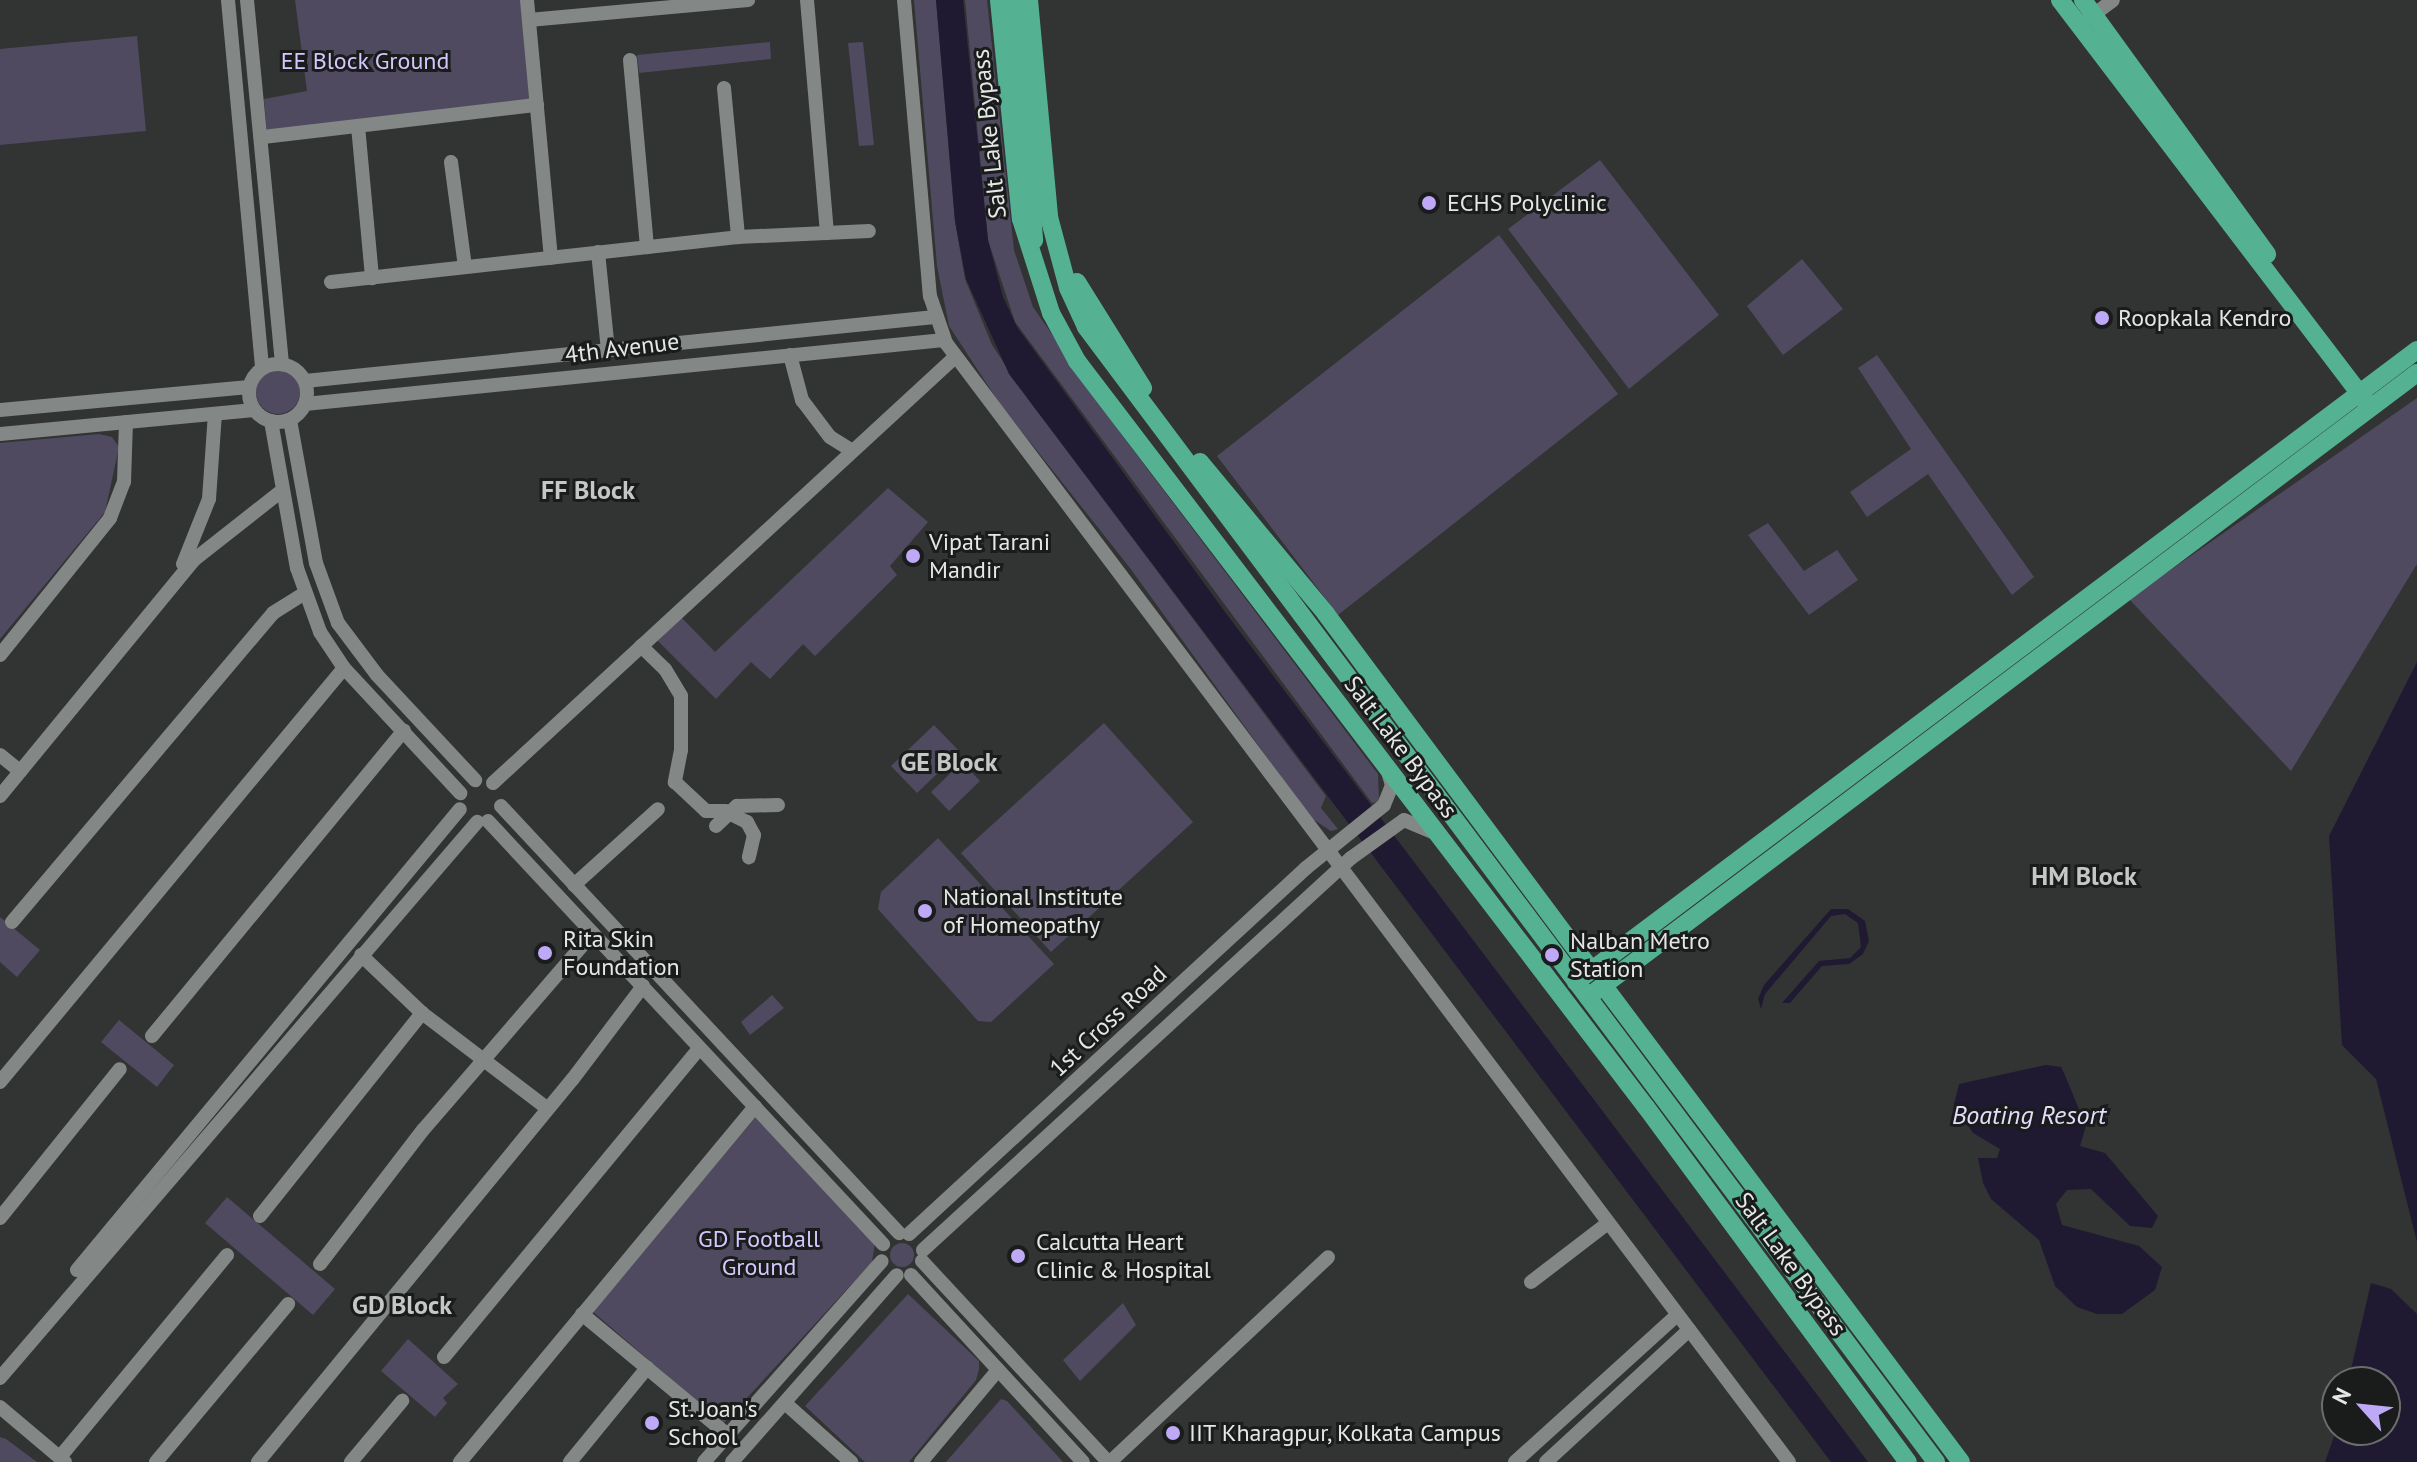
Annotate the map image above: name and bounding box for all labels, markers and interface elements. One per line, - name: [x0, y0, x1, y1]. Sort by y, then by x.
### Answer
- park label: EE Block Ground: [280, 47, 450, 75]
- street label: Salt Lake Bypass: [966, 48, 1012, 220]
- place label: ECHS Polyclinic: [1447, 189, 1607, 217]
- marker: ECHS Polyclinic: [1418, 192, 1440, 214]
- place label: Roopkala Kendro: [2118, 304, 2291, 332]
- marker: Roopkala Kendro: [2093, 309, 2111, 327]
- street label: 4th Avenue: [563, 327, 681, 369]
- district label: FF Block: [541, 474, 635, 506]
- place label: Vipat Tarani Mandir: [929, 528, 1051, 584]
- marker: Vipat Tarani Mandir: [904, 547, 922, 565]
- street label: Salt Lake Bypass: [1338, 670, 1464, 824]
- district label: GE Block: [901, 746, 997, 778]
- district label: HM Block: [2031, 860, 2137, 892]
- place label: National Institute of Homeopathy: [943, 883, 1123, 939]
- marker: National Institute of Homeopathy: [914, 900, 936, 922]
- place label: Rita Skin Foundation: [563, 925, 680, 981]
- place label: Nalban Metro Station: [1570, 927, 1710, 983]
- marker: Rita Skin Foundation: [534, 942, 556, 964]
- marker: Nalban Metro Station: [1541, 944, 1563, 966]
- street label: 1st Cross Road: [1044, 959, 1172, 1083]
- water label: Boating Resort: [1952, 1099, 2106, 1131]
- street label: Salt Lake Bypass: [1729, 1187, 1853, 1341]
- park label: GD Football Ground: [698, 1225, 820, 1281]
- place label: Calcutta Heart Clinic & Hospital: [1036, 1228, 1211, 1284]
- marker: Calcutta Heart Clinic & Hospital: [1007, 1245, 1029, 1267]
- district label: GD Block: [352, 1289, 452, 1321]
- north arrow: [2321, 1366, 2401, 1446]
- text: N: [2326, 1383, 2357, 1409]
- place label: St. Joan's School: [668, 1395, 760, 1451]
- marker: St. Joan's School: [643, 1414, 661, 1432]
- place label: IIT Kharagpur, Kolkata Campus: [1189, 1419, 1504, 1447]
- marker: IIT Kharagpur, Kolkata Campus: [1164, 1424, 1182, 1442]

